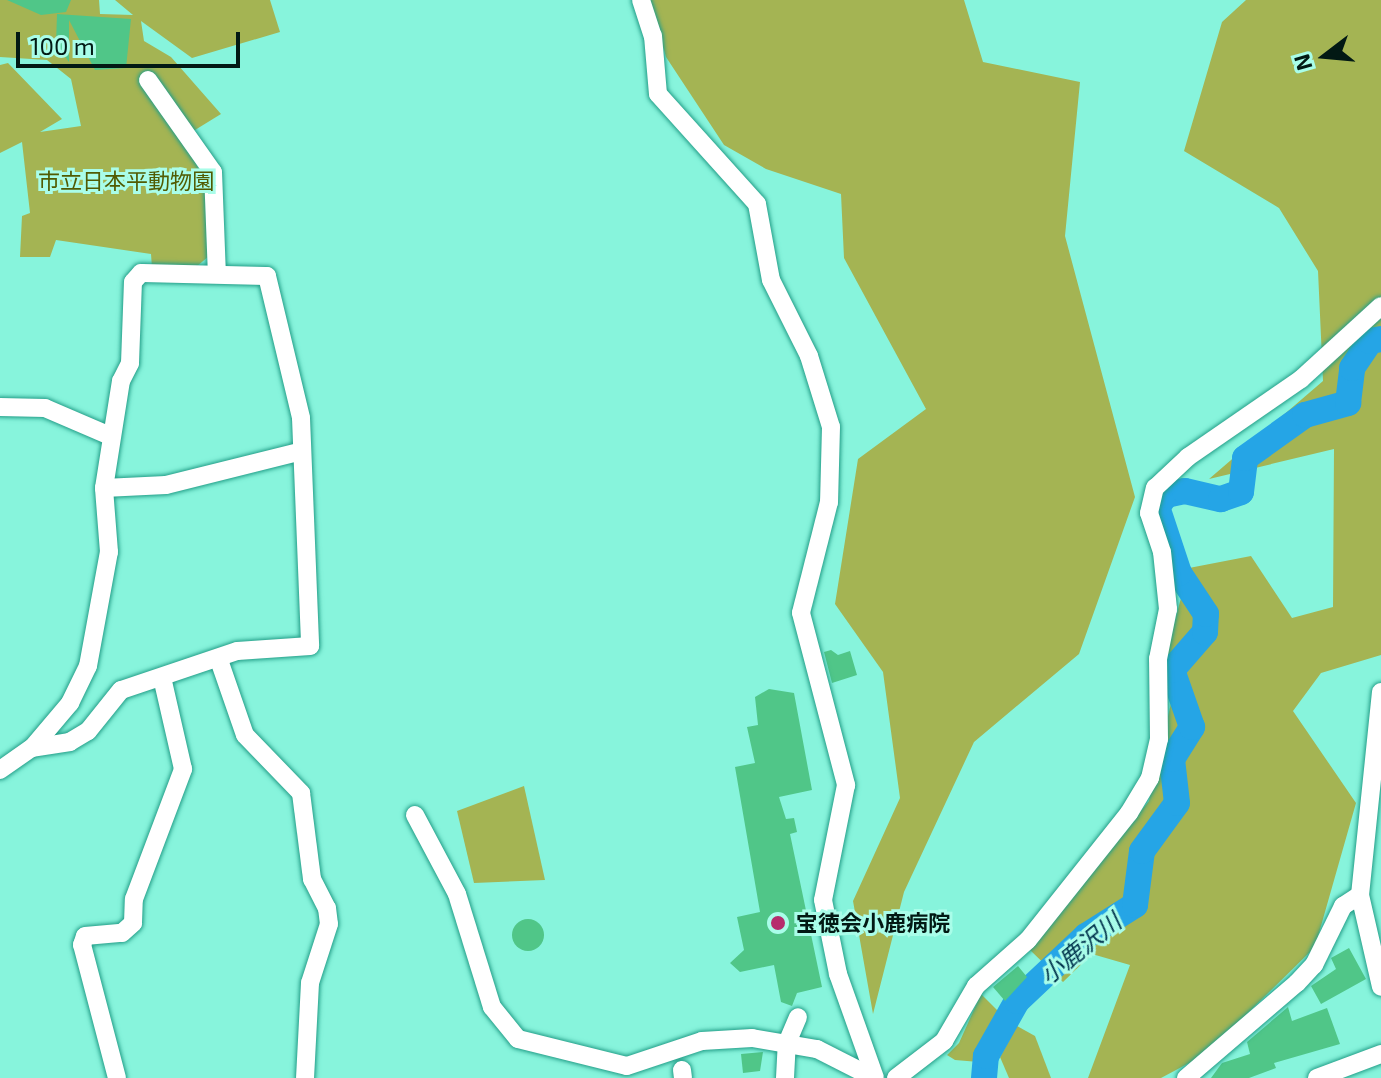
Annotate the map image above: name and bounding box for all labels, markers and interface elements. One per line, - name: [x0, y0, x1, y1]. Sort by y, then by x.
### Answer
- scale bar: [20, 16, 244, 66]
- north arrow: [1285, 16, 1365, 96]
- text: 100 m: [30, 31, 95, 60]
- text: N: [1287, 51, 1317, 74]
- park label: 市立日本平動物園: [38, 168, 214, 194]
- water label: 小鹿沢川: [1034, 907, 1126, 989]
- place label: 宝徳会小鹿病院: [796, 910, 950, 936]
- marker: 宝徳会小鹿病院: [767, 912, 789, 934]

